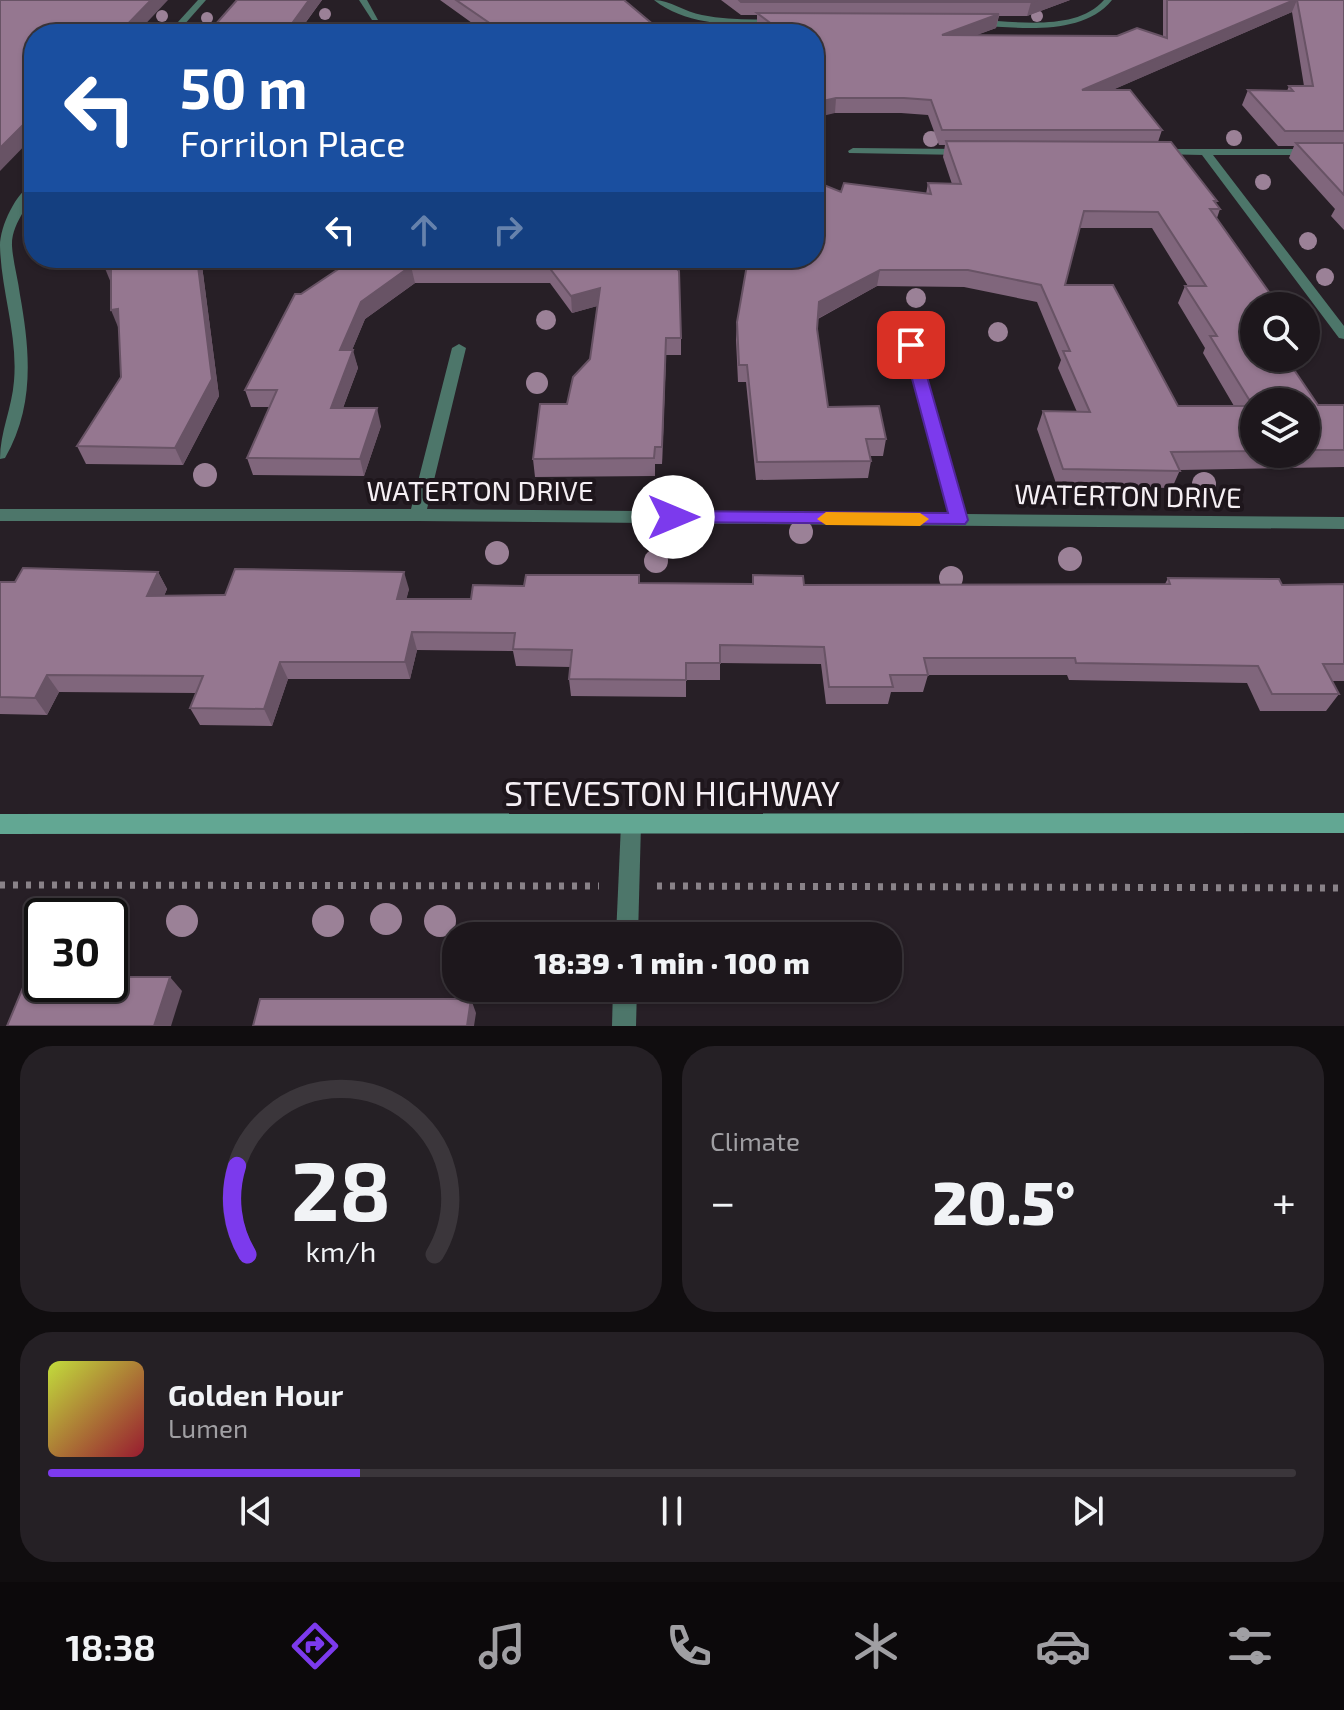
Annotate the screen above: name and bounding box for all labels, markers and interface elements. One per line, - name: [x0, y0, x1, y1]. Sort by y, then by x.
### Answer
- text: 50 m: [180, 53, 308, 120]
- icon: left: [48, 56, 152, 160]
- text: Forrilon Place: [180, 121, 406, 164]
- icon: left: [318, 208, 362, 252]
- icon: ahead: [402, 208, 446, 252]
- icon: right: [486, 208, 530, 252]
- map controls: [1240, 292, 1320, 468]
- button: search: [1240, 292, 1320, 372]
- pin: [877, 311, 945, 379]
- icon: arrive: [889, 323, 933, 367]
- button: layers: [1240, 388, 1320, 468]
- street label: WATERTON DRIVE: [366, 473, 594, 507]
- position arrow: [631, 475, 715, 559]
- street label: WATERTON DRIVE: [1014, 476, 1242, 514]
- street label: STEVESTON HIGHWAY: [504, 772, 840, 813]
- speed limit sign: 30: [24, 898, 128, 1002]
- text: 18:39 · 1 min · 100 m: [534, 944, 810, 980]
- text: Climate: [710, 1125, 800, 1156]
- text: 28: [291, 1138, 391, 1238]
- text: 20.5°: [932, 1165, 1075, 1237]
- text: −: [710, 1174, 736, 1227]
- text: +: [1272, 1174, 1296, 1227]
- text: km/h: [306, 1233, 376, 1268]
- text: Golden Hour: [168, 1376, 343, 1412]
- text: Lumen: [168, 1412, 248, 1443]
- icon: previous: [234, 1489, 278, 1533]
- icon: pause: [650, 1489, 694, 1533]
- icon: next: [1066, 1489, 1110, 1533]
- icon: directions: [287, 1618, 343, 1674]
- icon: music: [474, 1618, 530, 1674]
- icon: phone: [661, 1618, 717, 1674]
- icon: climate: [848, 1618, 904, 1674]
- icon: car: [1035, 1618, 1091, 1674]
- icon: filters: [1222, 1618, 1278, 1674]
- text: 18:38: [66, 1625, 156, 1668]

